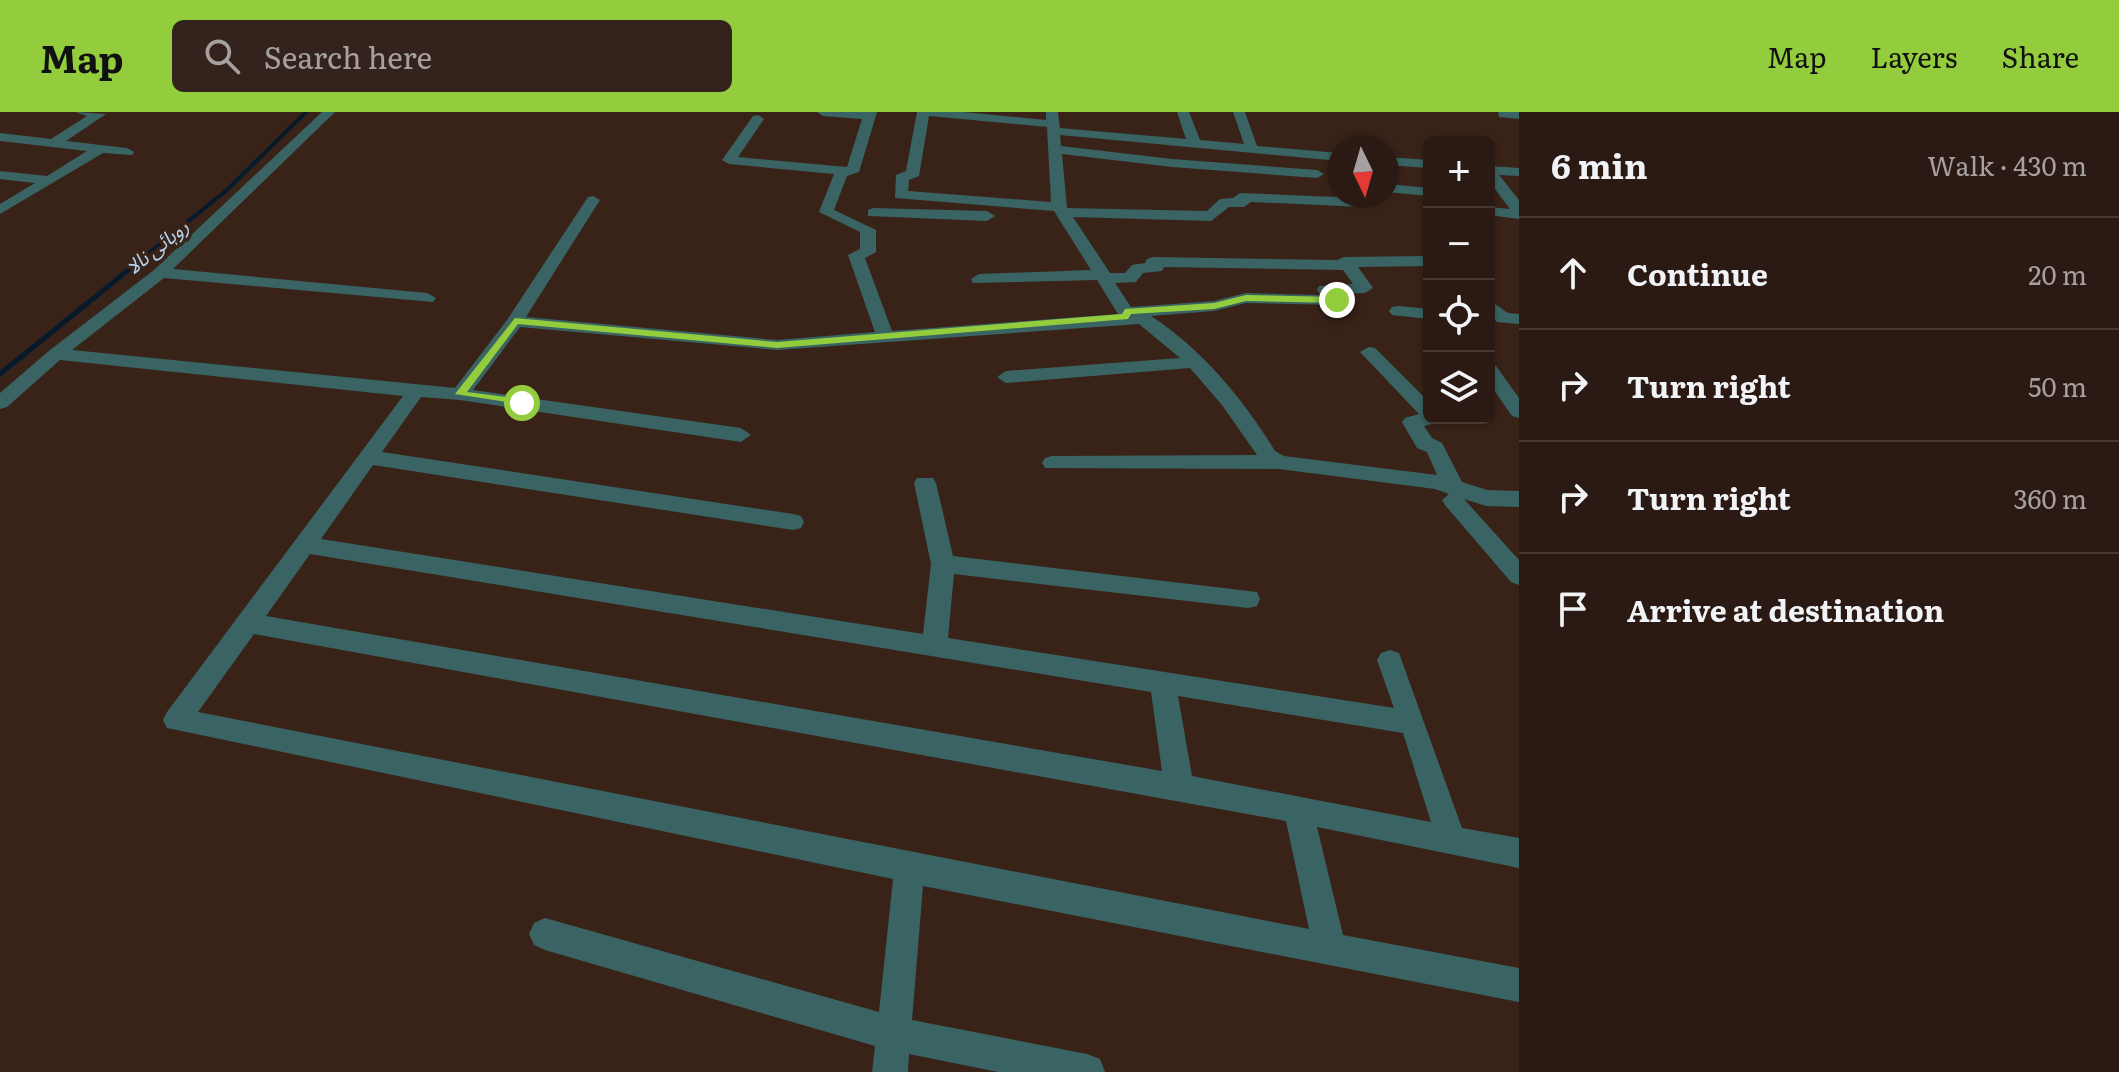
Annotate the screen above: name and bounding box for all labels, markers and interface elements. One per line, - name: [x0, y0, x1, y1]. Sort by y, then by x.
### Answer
- search box: [172, 20, 732, 92]
- text: Map: [40, 28, 124, 85]
- icon: search: [200, 34, 244, 78]
- text: Search here: [264, 34, 432, 78]
- text: Map: [1767, 35, 1826, 77]
- text: Layers: [1870, 35, 1957, 77]
- text: Share: [2001, 35, 2079, 77]
- north arrow: [1327, 136, 1399, 208]
- map controls: [1423, 136, 1495, 424]
- button: +: [1423, 136, 1495, 208]
- text: 6 min: [1551, 139, 1648, 189]
- text: Walk · 430 m: [1928, 145, 2087, 184]
- button: −: [1423, 208, 1495, 280]
- water label: روہائی نالا: [117, 210, 194, 280]
- icon: ahead: [1551, 251, 1595, 295]
- text: Continue: [1627, 251, 1768, 295]
- text: 20 m: [2028, 254, 2087, 293]
- button: locate: [1423, 280, 1495, 352]
- route end: [1319, 282, 1355, 318]
- button: layers: [1423, 352, 1495, 424]
- icon: right: [1551, 363, 1595, 407]
- text: Turn right: [1627, 363, 1791, 407]
- text: 50 m: [2028, 366, 2087, 405]
- route start: [504, 385, 540, 421]
- icon: right: [1551, 475, 1595, 519]
- text: Turn right: [1627, 475, 1791, 519]
- text: 360 m: [2013, 478, 2087, 517]
- icon: arrive: [1551, 587, 1595, 631]
- text: Arrive at destination: [1627, 587, 1944, 631]

